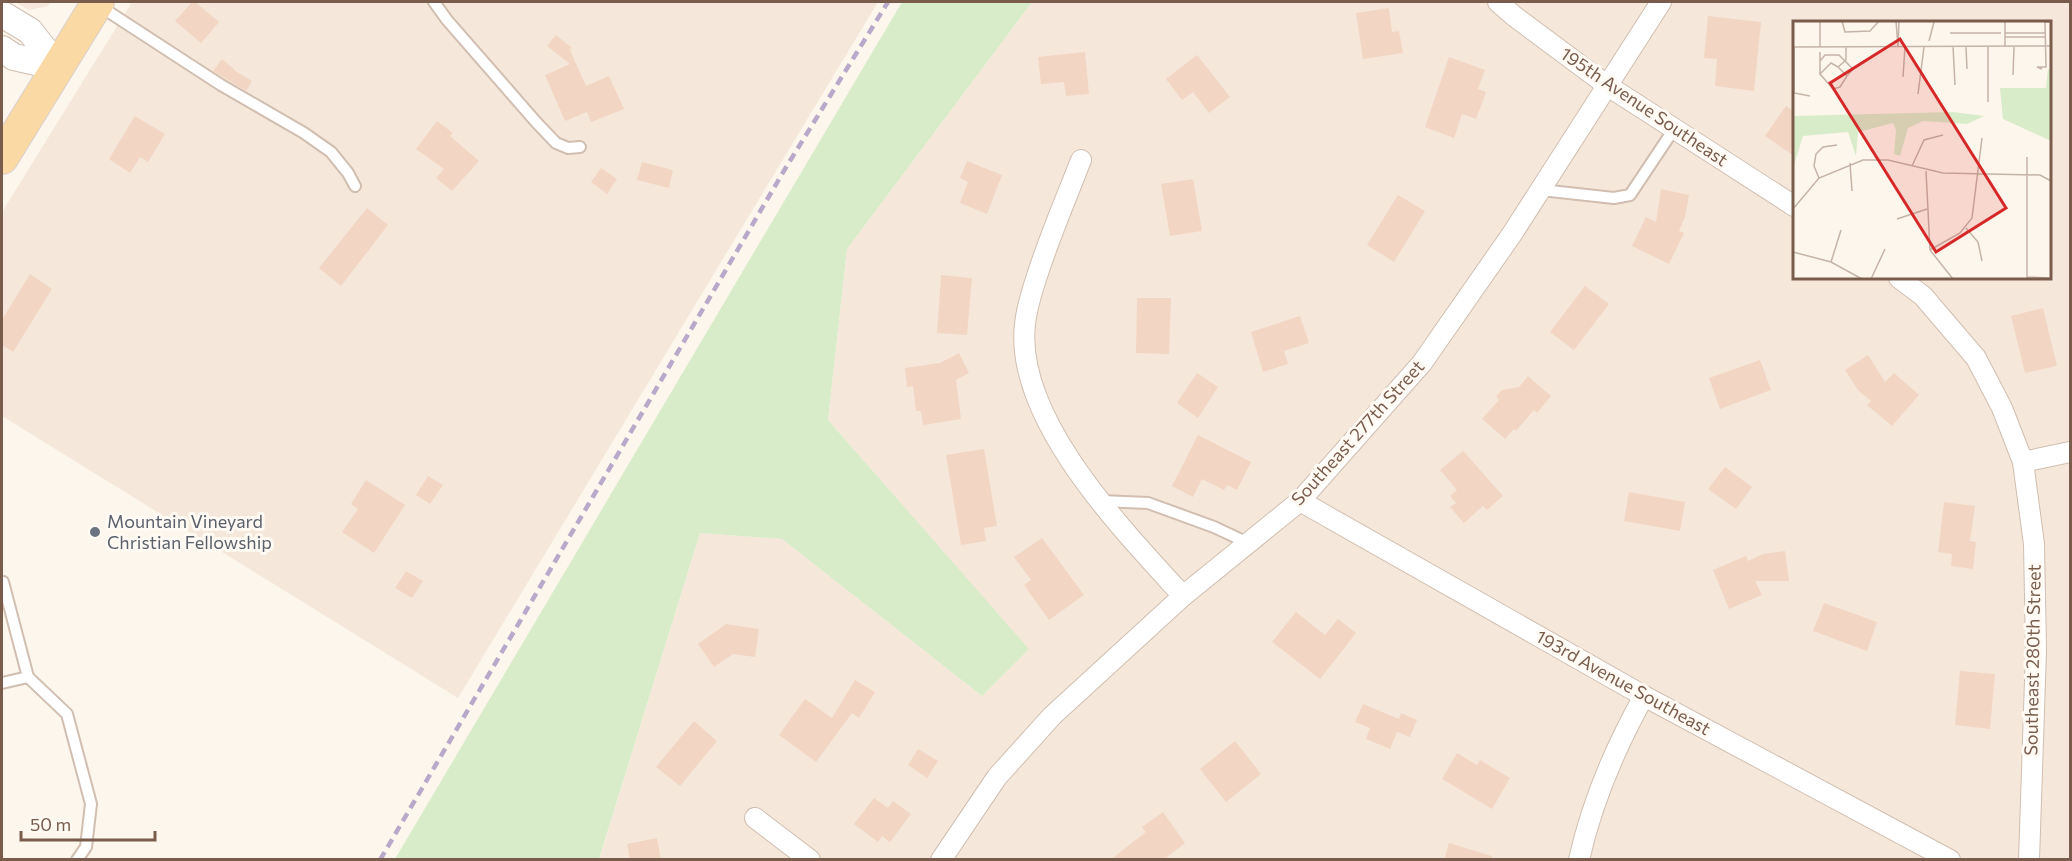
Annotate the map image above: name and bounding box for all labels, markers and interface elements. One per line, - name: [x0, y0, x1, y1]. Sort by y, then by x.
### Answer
- inset map: [1793, 21, 2051, 279]
- street label: 195th Avenue Southeast: [1557, 42, 1732, 170]
- street label: Southeast 277th Street: [1286, 355, 1428, 510]
- place label: Mountain Vineyard Christian Fellowship: [107, 510, 272, 553]
- marker: Mountain Vineyard Christian Fellowship: [88, 525, 102, 539]
- street label: Southeast 280th Street: [2019, 564, 2045, 756]
- street label: 193rd Avenue Southeast: [1532, 625, 1715, 739]
- scale bar: [21, 804, 154, 842]
- text: 50 m: [30, 813, 71, 835]

